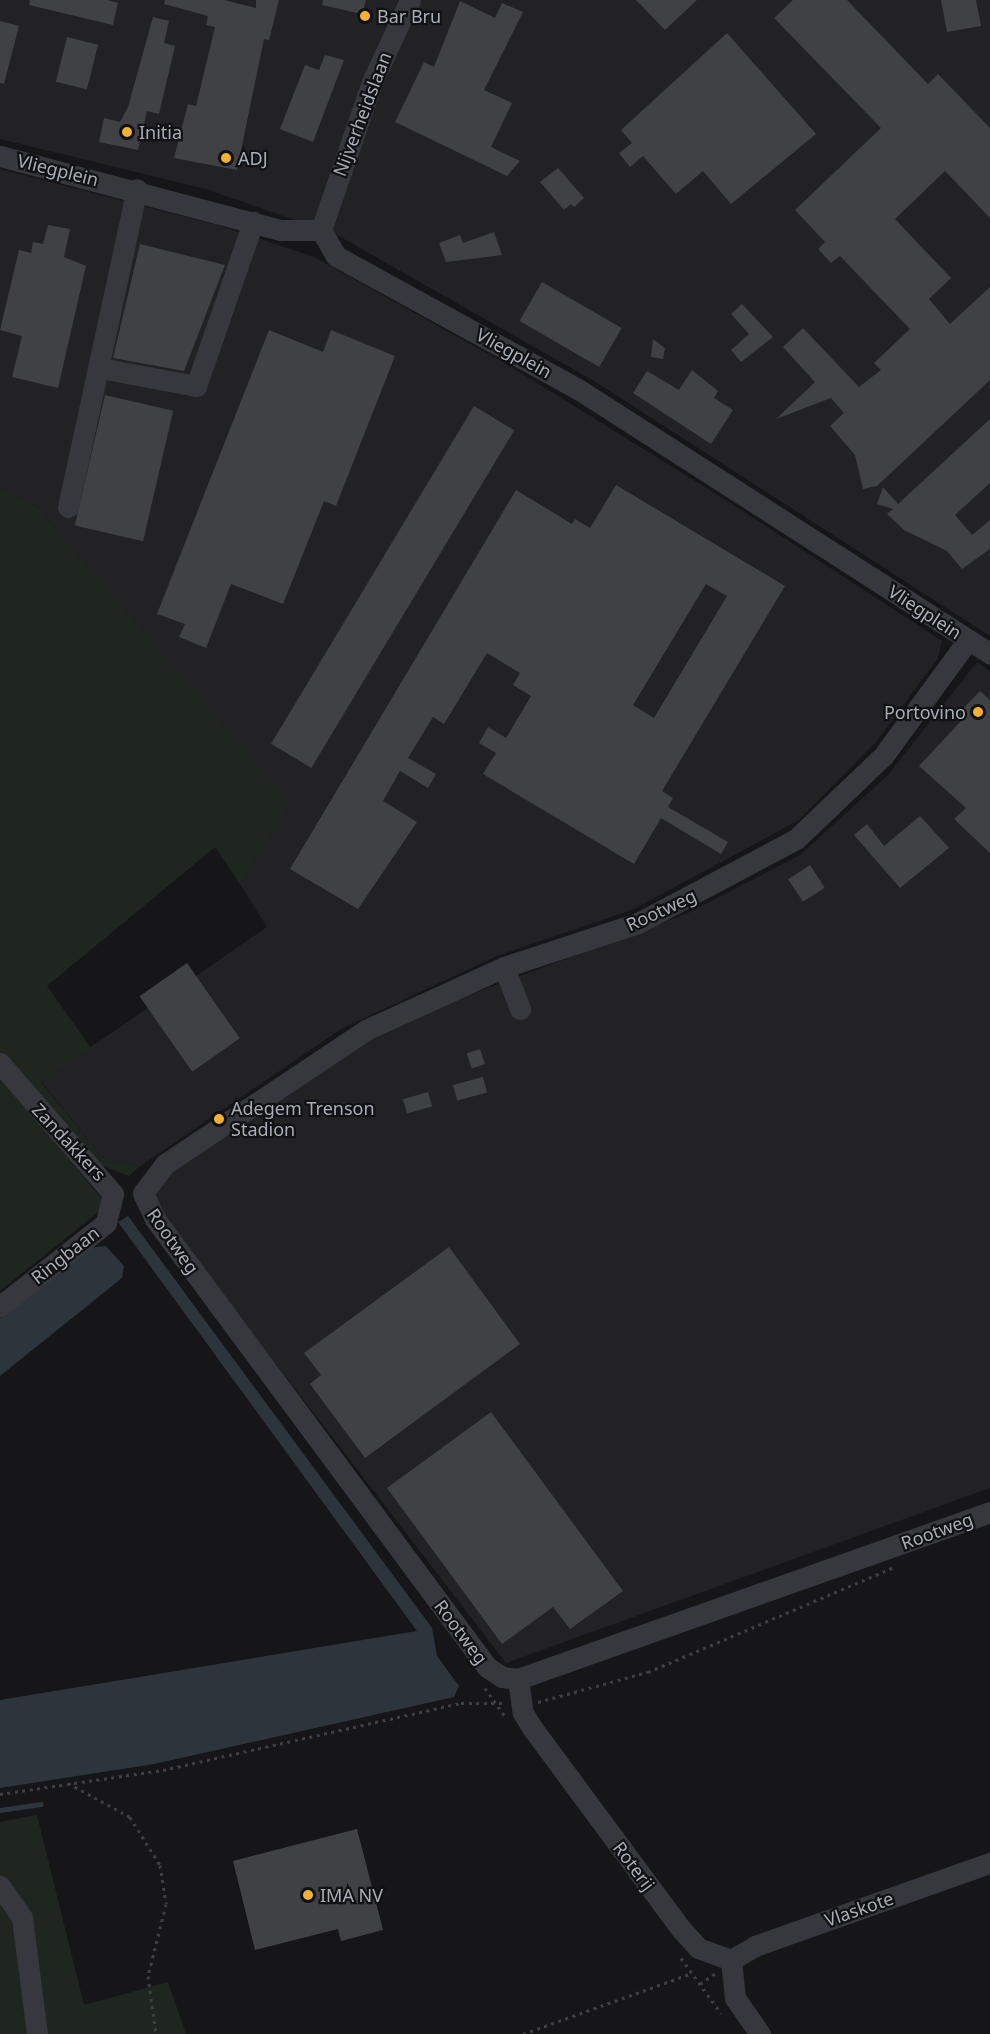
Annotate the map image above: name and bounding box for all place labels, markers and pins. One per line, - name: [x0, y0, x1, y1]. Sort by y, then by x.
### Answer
- place label: Bar Bru: [377, 5, 441, 27]
- marker: Bar Bru: [358, 9, 372, 23]
- place label: Initia: [139, 121, 182, 143]
- marker: Initia: [120, 125, 134, 139]
- place label: ADJ: [238, 147, 268, 169]
- marker: ADJ: [219, 151, 233, 165]
- place label: Portovino: [884, 701, 966, 723]
- marker: Portovino: [971, 705, 985, 719]
- place label: Adegem Trenson Stadion: [231, 1098, 375, 1140]
- marker: Adegem Trenson Stadion: [212, 1112, 226, 1126]
- place label: IMA NV: [320, 1884, 383, 1906]
- marker: IMA NV: [301, 1888, 315, 1902]

